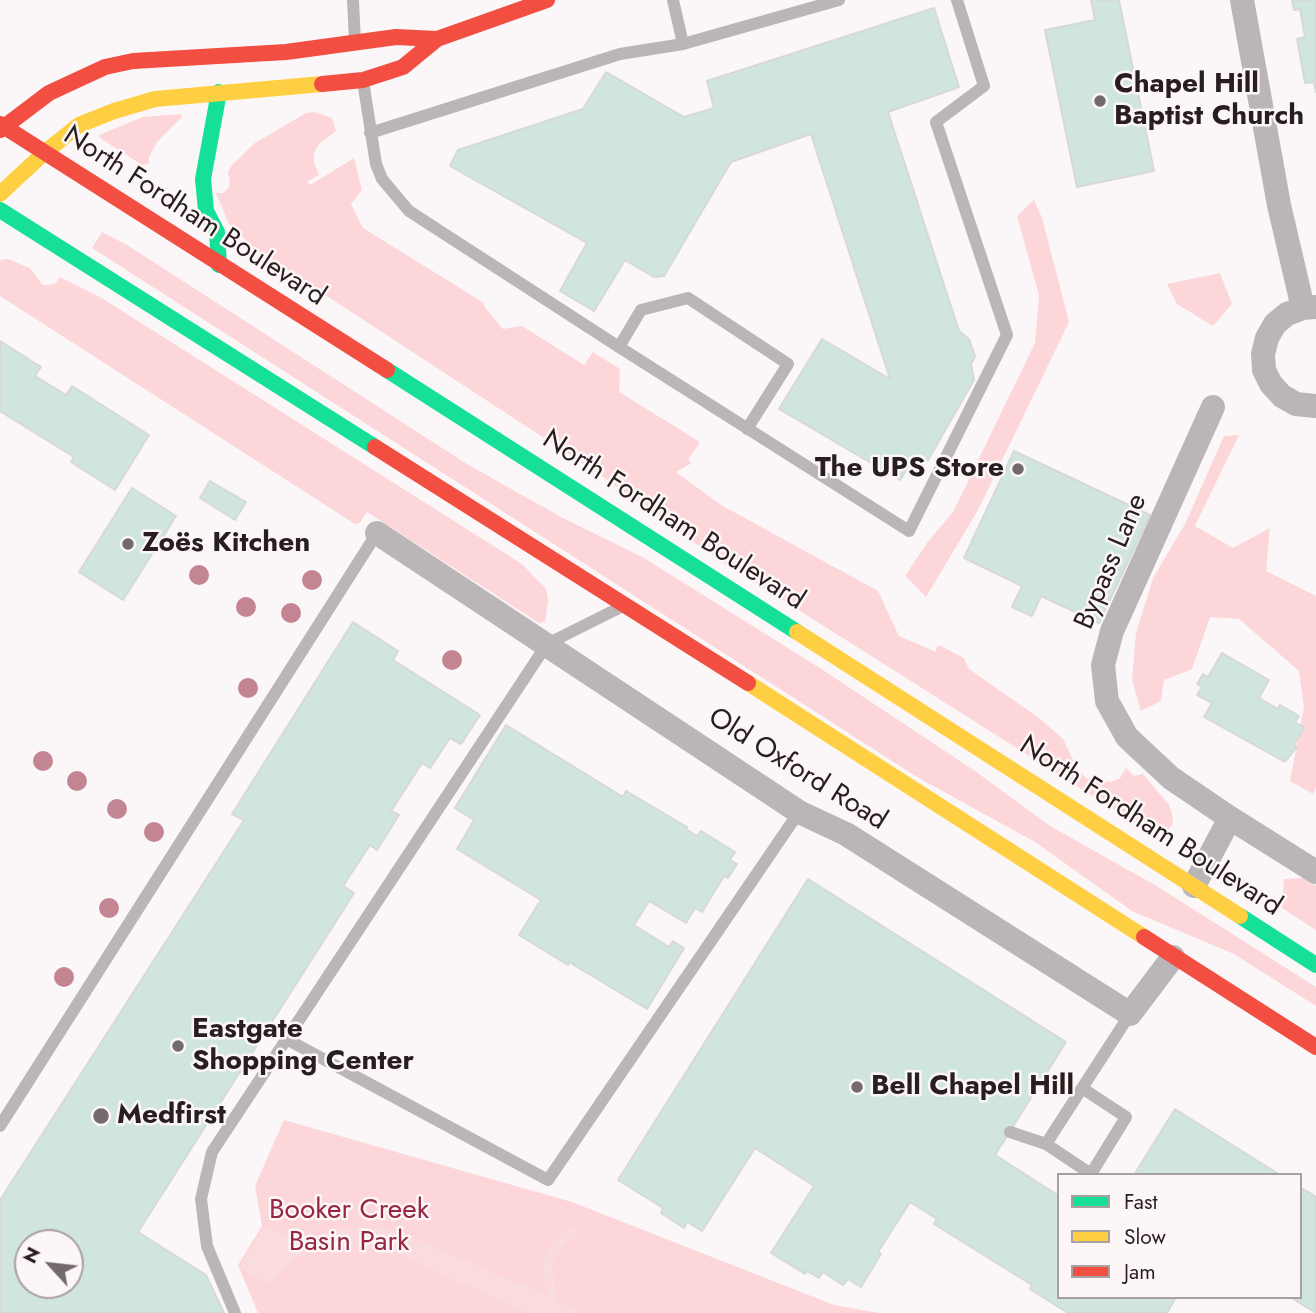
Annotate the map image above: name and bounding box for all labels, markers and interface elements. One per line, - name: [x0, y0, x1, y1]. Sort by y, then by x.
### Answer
- place label: Chapel Hill Baptist Church: [1114, 68, 1304, 134]
- marker: Chapel Hill Baptist Church: [1092, 93, 1108, 109]
- street label: North Fordham Boulevard: [56, 120, 332, 314]
- street label: North Fordham Boulevard: [535, 424, 811, 618]
- place label: The UPS Store: [815, 452, 1004, 486]
- marker: The UPS Store: [1010, 461, 1026, 477]
- street label: Bypass Lane: [1068, 489, 1156, 635]
- place label: Zoës Kitchen: [142, 527, 310, 561]
- marker: Zoës Kitchen: [120, 536, 136, 552]
- street label: Old Oxford Road: [701, 702, 893, 838]
- street label: North Fordham Boulevard: [1012, 730, 1288, 924]
- place label: Eastgate Shopping Center: [192, 1013, 414, 1079]
- marker: Eastgate Shopping Center: [170, 1038, 186, 1054]
- place label: Bell Chapel Hill: [871, 1070, 1074, 1104]
- marker: Bell Chapel Hill: [849, 1079, 865, 1095]
- place label: Medfirst: [117, 1099, 226, 1133]
- marker: Medfirst: [91, 1106, 111, 1126]
- legend: [1057, 1173, 1302, 1299]
- text: Fast: [1124, 1187, 1157, 1217]
- park label: Booker Creek Basin Park: [269, 1194, 429, 1260]
- text: Slow: [1124, 1222, 1166, 1252]
- north arrow: [14, 1229, 84, 1299]
- text: N: [16, 1242, 47, 1268]
- text: Jam: [1124, 1257, 1156, 1287]

